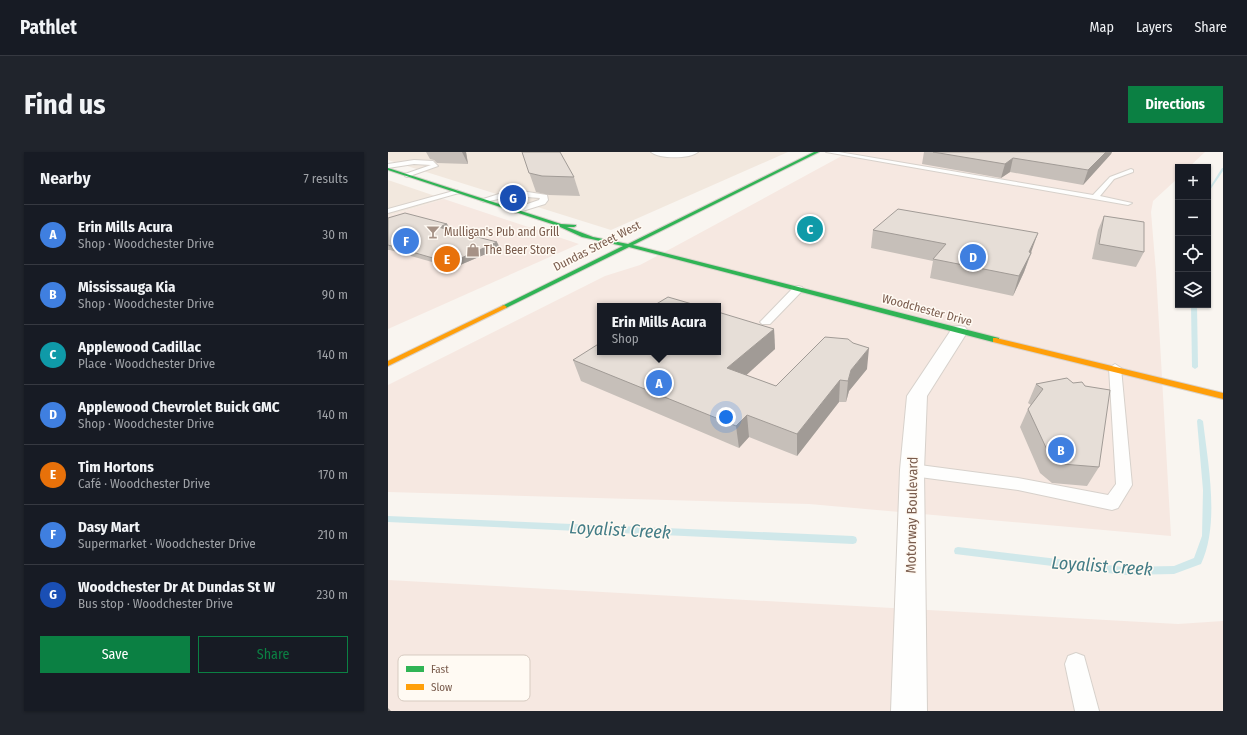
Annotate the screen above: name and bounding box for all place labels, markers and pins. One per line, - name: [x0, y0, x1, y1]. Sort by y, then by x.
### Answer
- pin: G: [500, 183, 526, 213]
- pin: C: [797, 214, 823, 244]
- bar icon: Mulligan's Pub and Grill: [425, 224, 441, 240]
- place label: Mulligan's Pub and Grill: [444, 225, 559, 239]
- pin: F: [393, 226, 419, 256]
- shop icon: The Beer Store: [465, 242, 481, 258]
- pin: D: [960, 242, 986, 272]
- place label: The Beer Store: [484, 243, 556, 257]
- pin: E: [434, 244, 460, 274]
- pin: A: [646, 368, 672, 398]
- pin: B: [1048, 435, 1074, 465]

